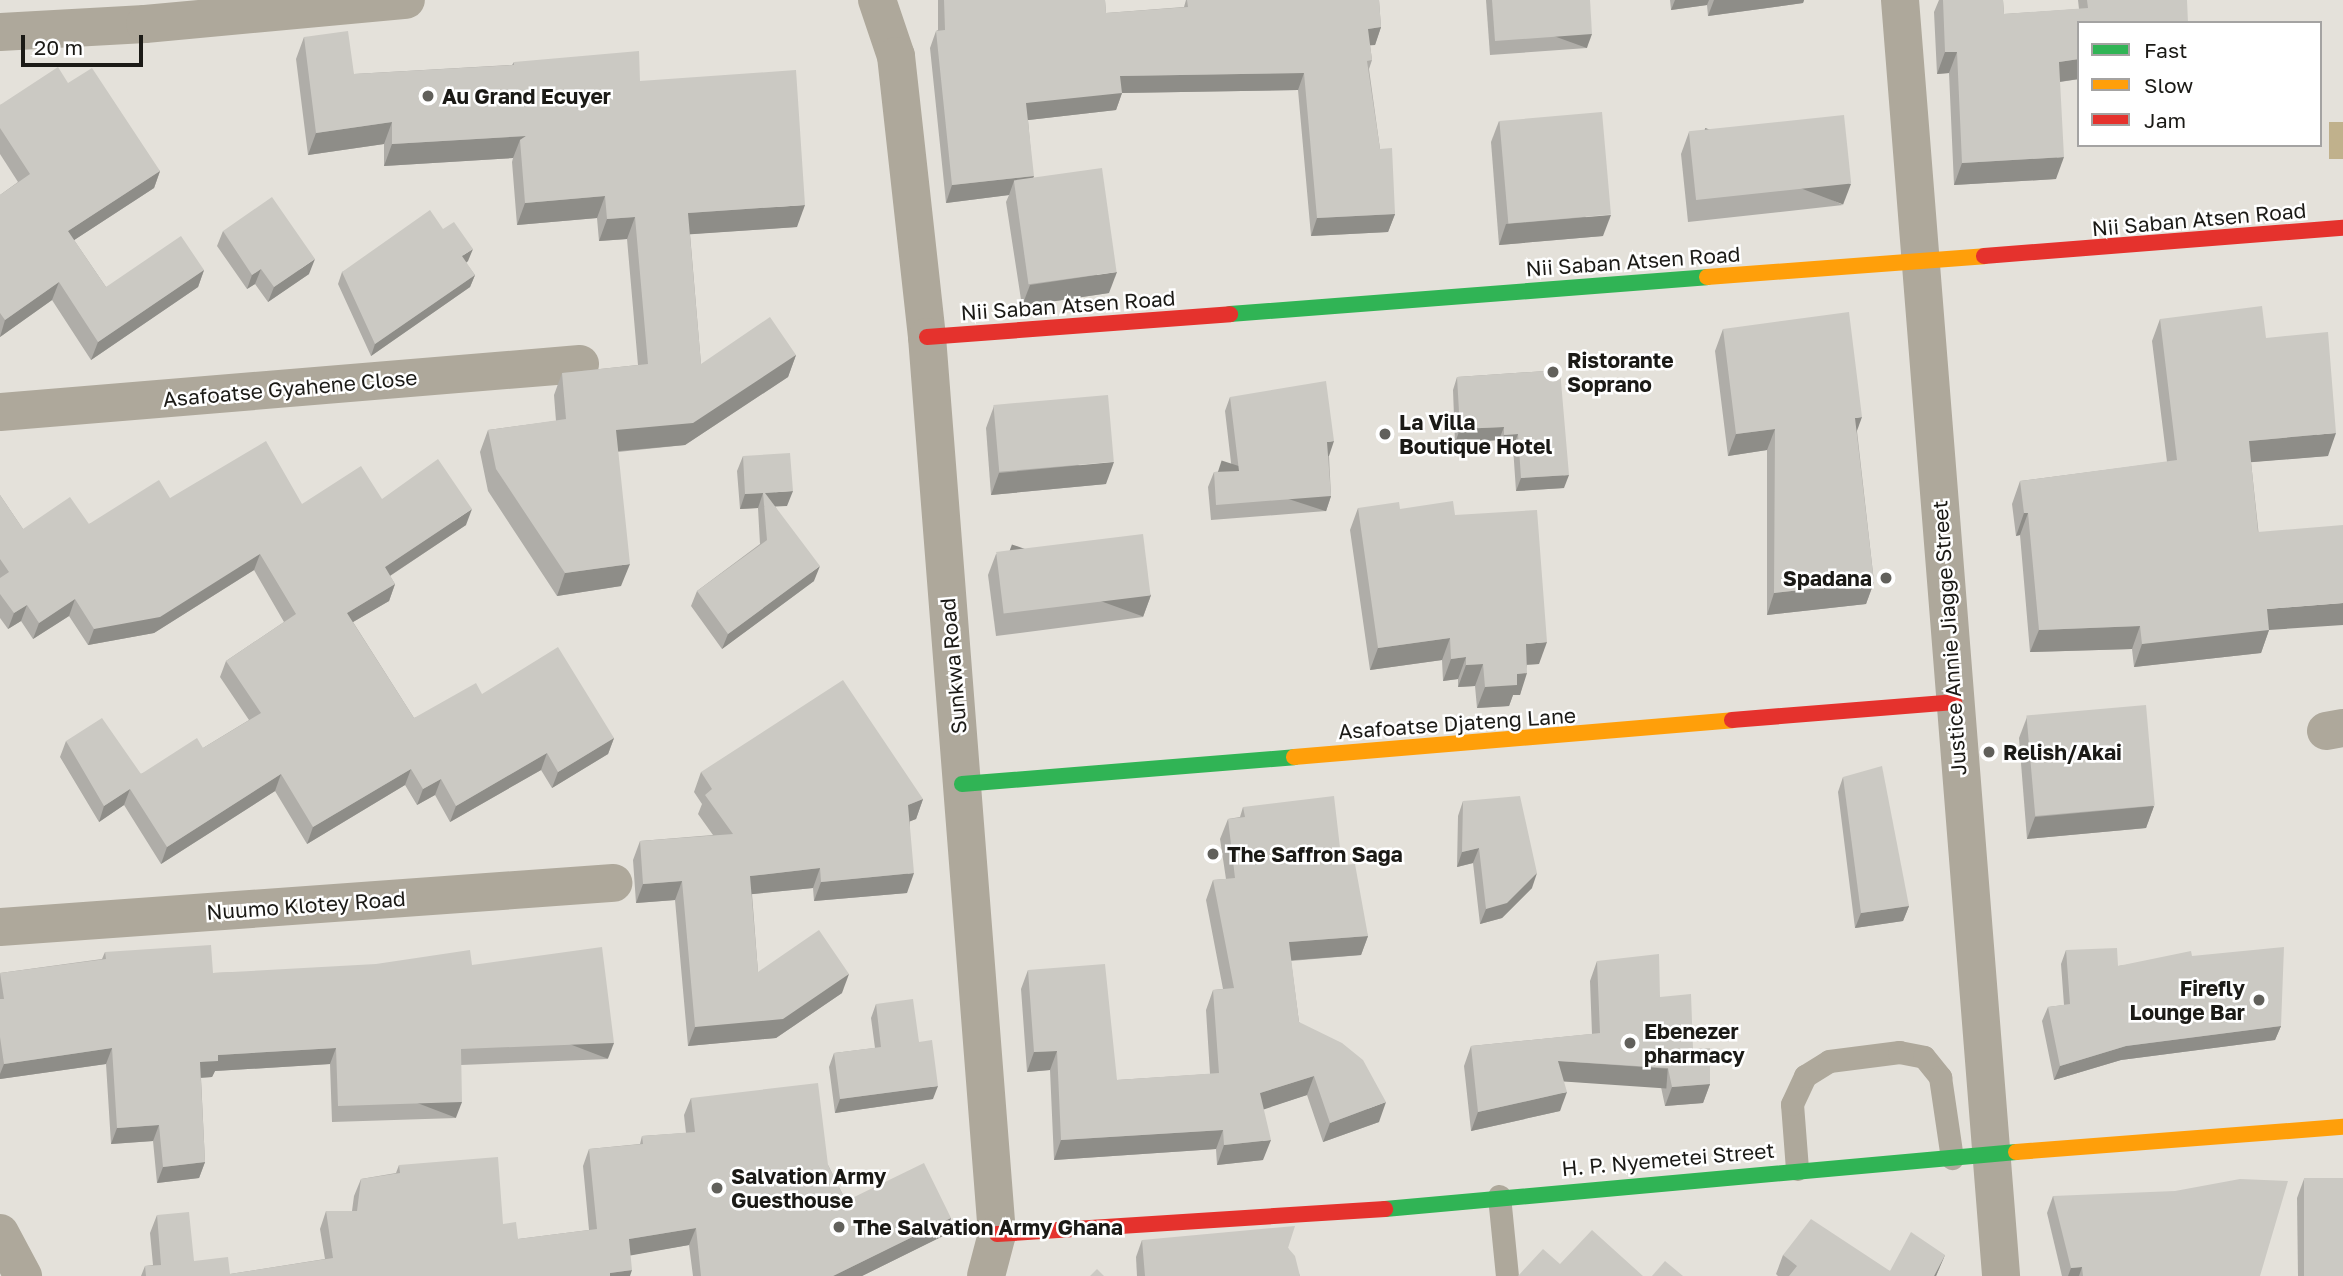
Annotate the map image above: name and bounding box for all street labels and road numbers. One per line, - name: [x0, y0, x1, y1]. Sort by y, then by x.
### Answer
- street label: Nii Saban Atsen Road: [2091, 197, 2307, 241]
- street label: Nii Saban Atsen Road: [1525, 241, 1741, 281]
- street label: Nii Saban Atsen Road: [960, 285, 1176, 325]
- street label: Asafoatse Gyahene Close: [162, 364, 418, 412]
- street label: Justice Annie Jiagge Street: [1927, 499, 1971, 777]
- street label: Sunkwa Road: [935, 597, 971, 735]
- street label: Asafoatse Djateng Lane: [1337, 702, 1577, 744]
- street label: Nuumo Klotey Road: [205, 885, 407, 925]
- street label: H. P. Nyemetei Street: [1560, 1137, 1776, 1181]

